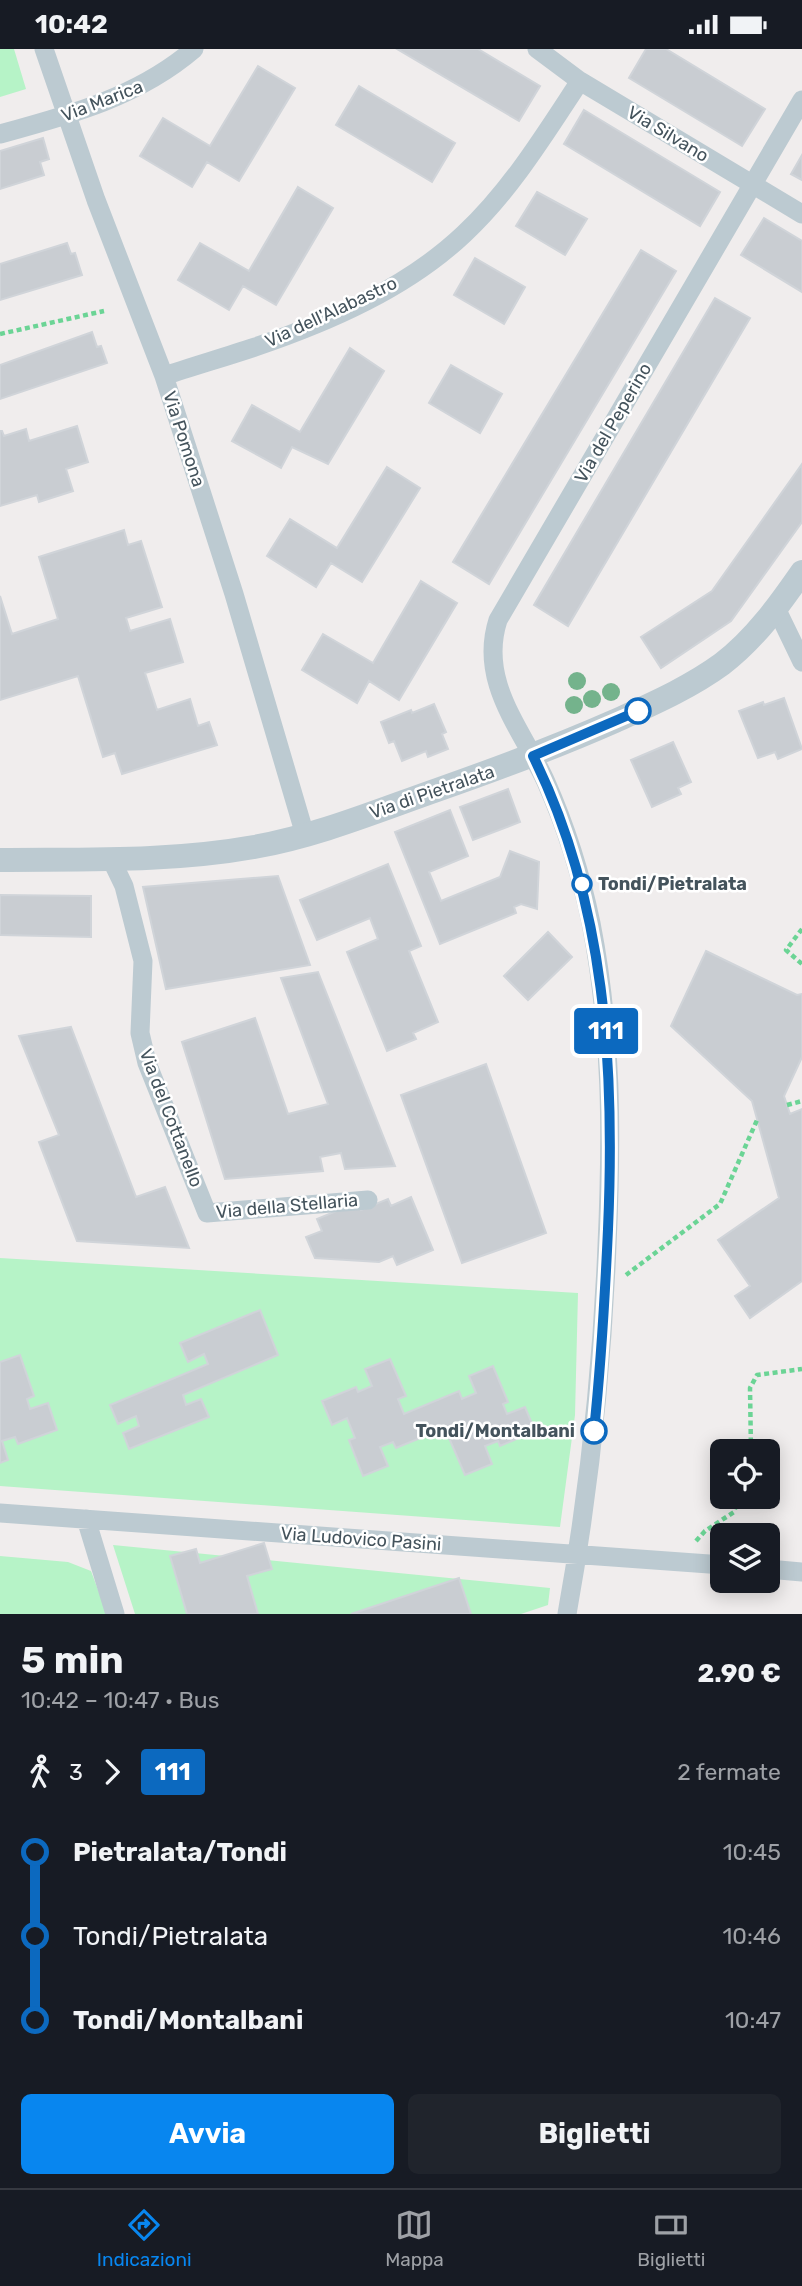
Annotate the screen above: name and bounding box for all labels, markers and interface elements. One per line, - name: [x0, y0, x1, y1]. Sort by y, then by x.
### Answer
- text: 10:42: [35, 9, 108, 40]
- street label: Via Marica: [58, 75, 146, 127]
- street label: Via Silvano: [623, 101, 713, 167]
- street label: Via dell'Alabastro: [262, 272, 400, 352]
- street label: Via del Peperino: [570, 359, 656, 487]
- street label: Via Pomona: [158, 388, 210, 490]
- unlabelled marker: [625, 698, 651, 724]
- street label: Via di Pietralata: [367, 760, 497, 824]
- place label: Tondi/Pietralata: [598, 873, 747, 895]
- marker: Tondi/Pietralata: [572, 874, 592, 894]
- line badge: 111: [566, 1008, 646, 1054]
- text: 111: [588, 1017, 624, 1045]
- street label: Via del Cottanello: [135, 1046, 207, 1190]
- street label: Via della Stellaria: [215, 1189, 359, 1223]
- marker: Tondi/Montalbani: [581, 1418, 607, 1444]
- place label: Tondi/Montalbani: [416, 1420, 575, 1442]
- map controls: [710, 1439, 780, 1593]
- button: locate: [710, 1439, 780, 1509]
- street label: Via Ludovico Pasini: [280, 1522, 442, 1556]
- button: layers: [710, 1523, 780, 1593]
- text: 5 min: [21, 1637, 124, 1683]
- text: 2.90 €: [697, 1658, 781, 1689]
- text: 10:42 – 10:47 · Bus: [21, 1686, 219, 1714]
- icon: walk: [21, 1753, 59, 1791]
- icon: forward: [93, 1753, 131, 1791]
- text: 3: [69, 1758, 83, 1786]
- text: 111: [155, 1758, 191, 1786]
- text: 2 fermate: [677, 1758, 781, 1786]
- text: Pietralata/Tondi: [73, 1837, 287, 1868]
- text: 10:45: [723, 1838, 781, 1866]
- text: Tondi/Pietralata: [73, 1921, 268, 1952]
- text: 10:46: [723, 1922, 781, 1950]
- text: Tondi/Montalbani: [73, 2005, 303, 2036]
- text: 10:47: [725, 2006, 781, 2034]
- button: Avvia: [21, 2094, 394, 2174]
- button: Biglietti: [408, 2094, 781, 2174]
- tab: Indicazioni: [97, 2206, 192, 2271]
- tab: Mappa: [385, 2206, 444, 2271]
- tab: Biglietti: [637, 2206, 705, 2271]

